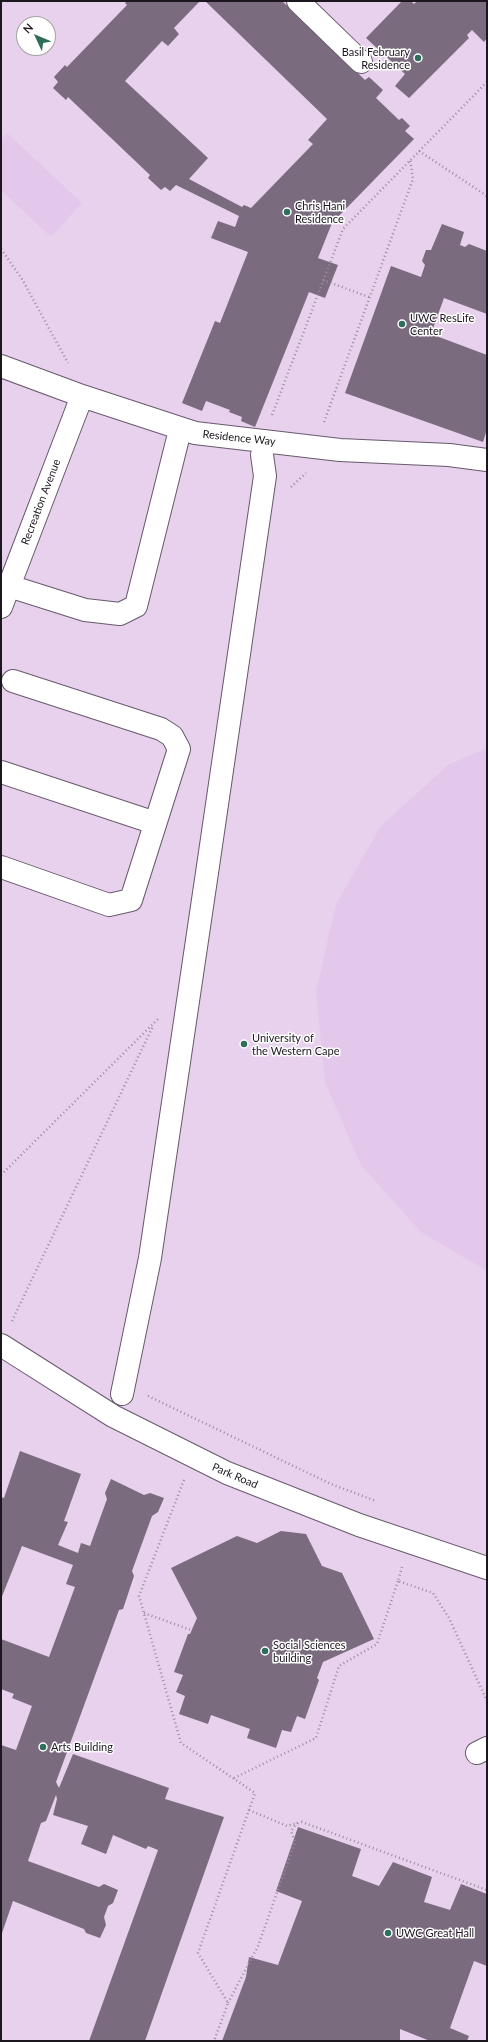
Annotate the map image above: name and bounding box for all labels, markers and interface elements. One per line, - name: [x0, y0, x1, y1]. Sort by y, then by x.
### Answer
- north arrow: [16, 16, 56, 56]
- text: N: [20, 20, 35, 36]
- place label: Basil February Residence: [342, 45, 410, 71]
- marker: Basil February Residence: [413, 53, 423, 63]
- place label: Chris Hani Residence: [295, 199, 345, 225]
- marker: Chris Hani Residence: [282, 207, 292, 217]
- place label: UWC ResLife Center: [410, 311, 474, 337]
- marker: UWC ResLife Center: [397, 319, 407, 329]
- street label: Residence Way: [202, 428, 276, 448]
- street label: Recreation Avenue: [19, 457, 63, 547]
- place label: University of the Western Cape: [252, 1031, 340, 1057]
- marker: University of the Western Cape: [239, 1039, 249, 1049]
- street label: Park Road: [210, 1460, 260, 1492]
- place label: Social Sciences building: [273, 1638, 345, 1664]
- marker: Social Sciences building: [260, 1646, 270, 1656]
- place label: Arts Building: [51, 1740, 113, 1754]
- marker: Arts Building: [38, 1742, 48, 1752]
- place label: UWC Great Hall: [396, 1926, 474, 1940]
- marker: UWC Great Hall: [383, 1928, 393, 1938]

